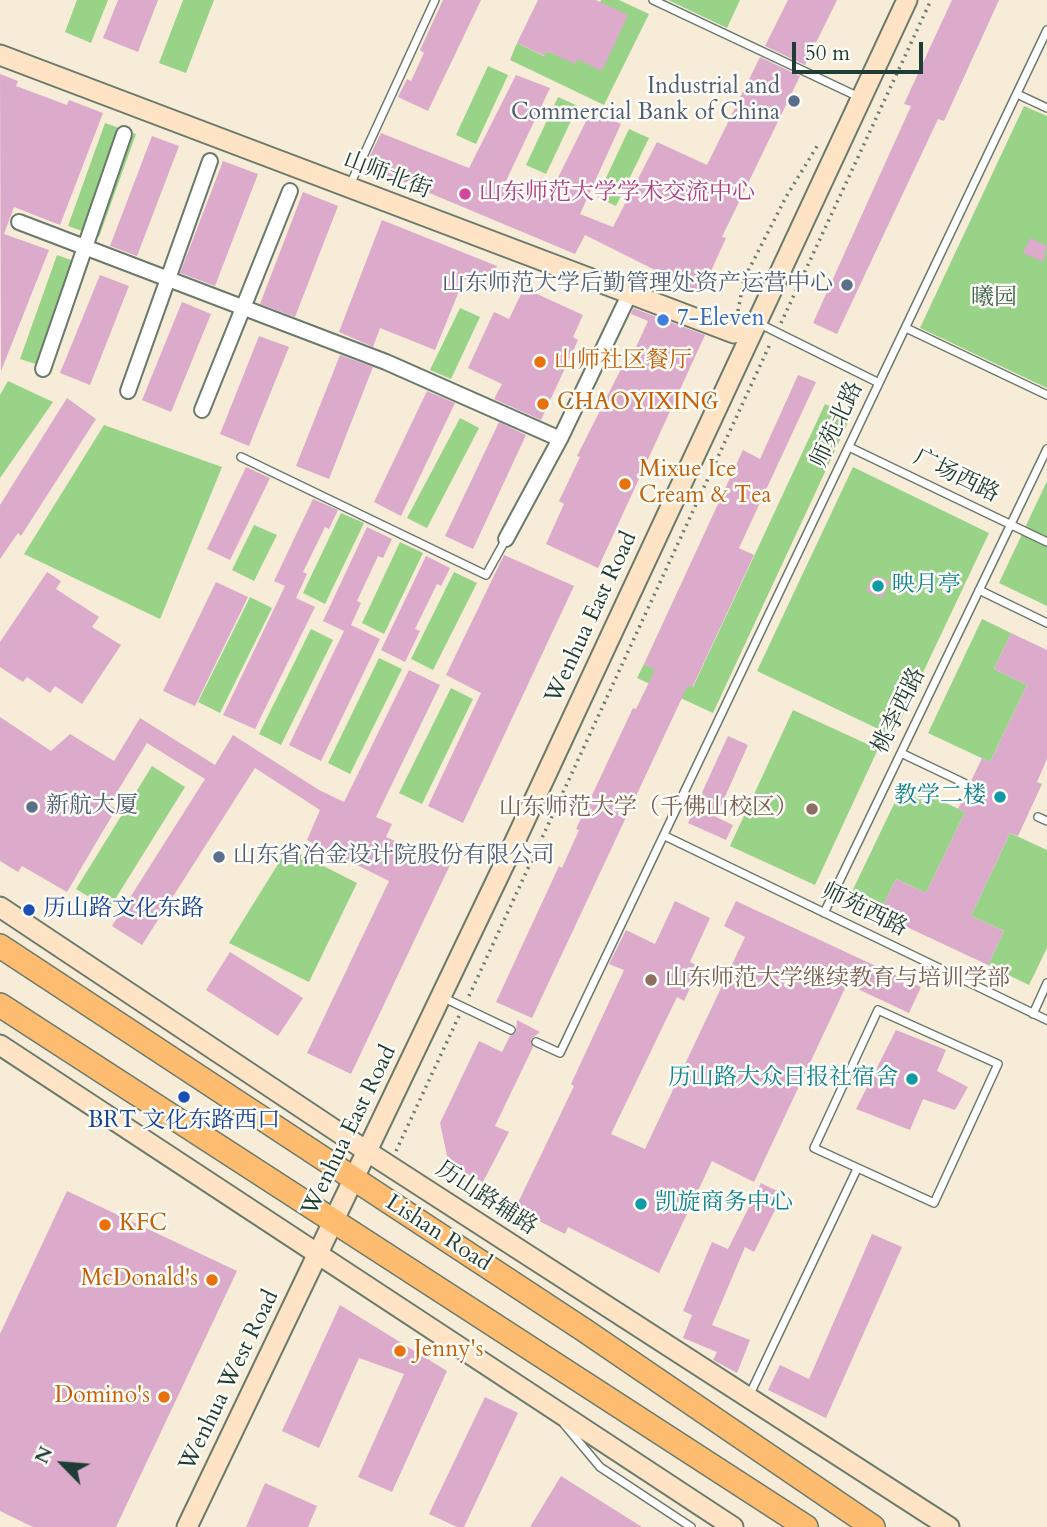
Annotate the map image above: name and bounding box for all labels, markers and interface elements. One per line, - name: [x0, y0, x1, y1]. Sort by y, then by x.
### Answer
- scale bar: [795, 28, 926, 72]
- text: 50 m: [805, 39, 850, 68]
- place label: Industrial and Commercial Bank of China: [511, 74, 780, 128]
- marker: Industrial and Commercial Bank of China: [786, 93, 802, 109]
- street label: 山师北街: [339, 147, 435, 205]
- place label: 山东师范大学学术交流中心: [479, 180, 755, 208]
- marker: 山东师范大学学术交流中心: [457, 186, 473, 202]
- place label: 山东师范大学后勤管理处资产运营中心: [442, 271, 833, 299]
- marker: 山东师范大学后勤管理处资产运营中心: [839, 277, 855, 293]
- park label: 曦园: [971, 285, 1017, 313]
- place label: 7-Eleven: [677, 306, 765, 334]
- marker: 7-Eleven: [655, 312, 671, 328]
- place label: 山师社区餐厅: [554, 348, 692, 376]
- marker: 山师社区餐厅: [532, 354, 548, 370]
- street label: 师苑北路: [806, 377, 870, 473]
- place label: CHAOYIXING: [557, 390, 719, 418]
- marker: CHAOYIXING: [535, 396, 551, 412]
- street label: 广场西路: [909, 444, 1003, 510]
- place label: Mixue Ice Cream & Tea: [639, 457, 772, 511]
- marker: Mixue Ice Cream & Tea: [617, 476, 633, 492]
- street label: Wenhua East Road: [540, 528, 644, 708]
- place label: 映月亭: [892, 572, 961, 600]
- marker: 映月亭: [870, 578, 886, 594]
- street label: 桃李西路: [867, 664, 933, 758]
- place label: 教学二楼: [894, 783, 986, 811]
- marker: 教学二楼: [992, 789, 1008, 805]
- place label: 新航大厦: [46, 793, 138, 821]
- place label: 山东师范大学（千佛山校区）: [499, 795, 798, 823]
- marker: 新航大厦: [24, 799, 40, 815]
- marker: 山东师范大学（千佛山校区）: [804, 801, 820, 817]
- place label: 山东省冶金设计院股份有限公司: [233, 843, 555, 871]
- marker: 山东省冶金设计院股份有限公司: [211, 849, 227, 865]
- street label: 师苑西路: [817, 878, 911, 944]
- place label: 历山路文化东路: [43, 896, 204, 924]
- marker: 历山路文化东路: [21, 902, 37, 918]
- place label: 山东师范大学继续教育与培训学部: [665, 966, 1010, 994]
- marker: 山东师范大学继续教育与培训学部: [643, 972, 659, 988]
- street label: Wenhua East Road: [297, 1041, 403, 1221]
- place label: 历山路大众日报社宿舍: [668, 1065, 898, 1093]
- marker: 历山路大众日报社宿舍: [904, 1071, 920, 1087]
- marker: BRT 文化东路西口: [176, 1089, 192, 1105]
- place label: BRT 文化东路西口: [88, 1108, 280, 1136]
- street label: 历山路辅路: [430, 1156, 542, 1242]
- street label: Lishan Road: [380, 1190, 496, 1278]
- place label: 凯旋商务中心: [655, 1190, 793, 1218]
- marker: 凯旋商务中心: [633, 1196, 649, 1212]
- place label: KFC: [119, 1211, 167, 1239]
- marker: KFC: [97, 1217, 113, 1233]
- place label: McDonald's: [81, 1266, 198, 1294]
- marker: McDonald's: [204, 1272, 220, 1288]
- street label: Wenhua West Road: [174, 1286, 286, 1476]
- place label: Jenny's: [414, 1337, 483, 1365]
- marker: Jenny's: [392, 1343, 408, 1359]
- place label: Domino's: [55, 1383, 150, 1411]
- marker: Domino's: [156, 1389, 172, 1405]
- north arrow: [28, 1429, 98, 1499]
- text: N: [29, 1442, 59, 1468]

